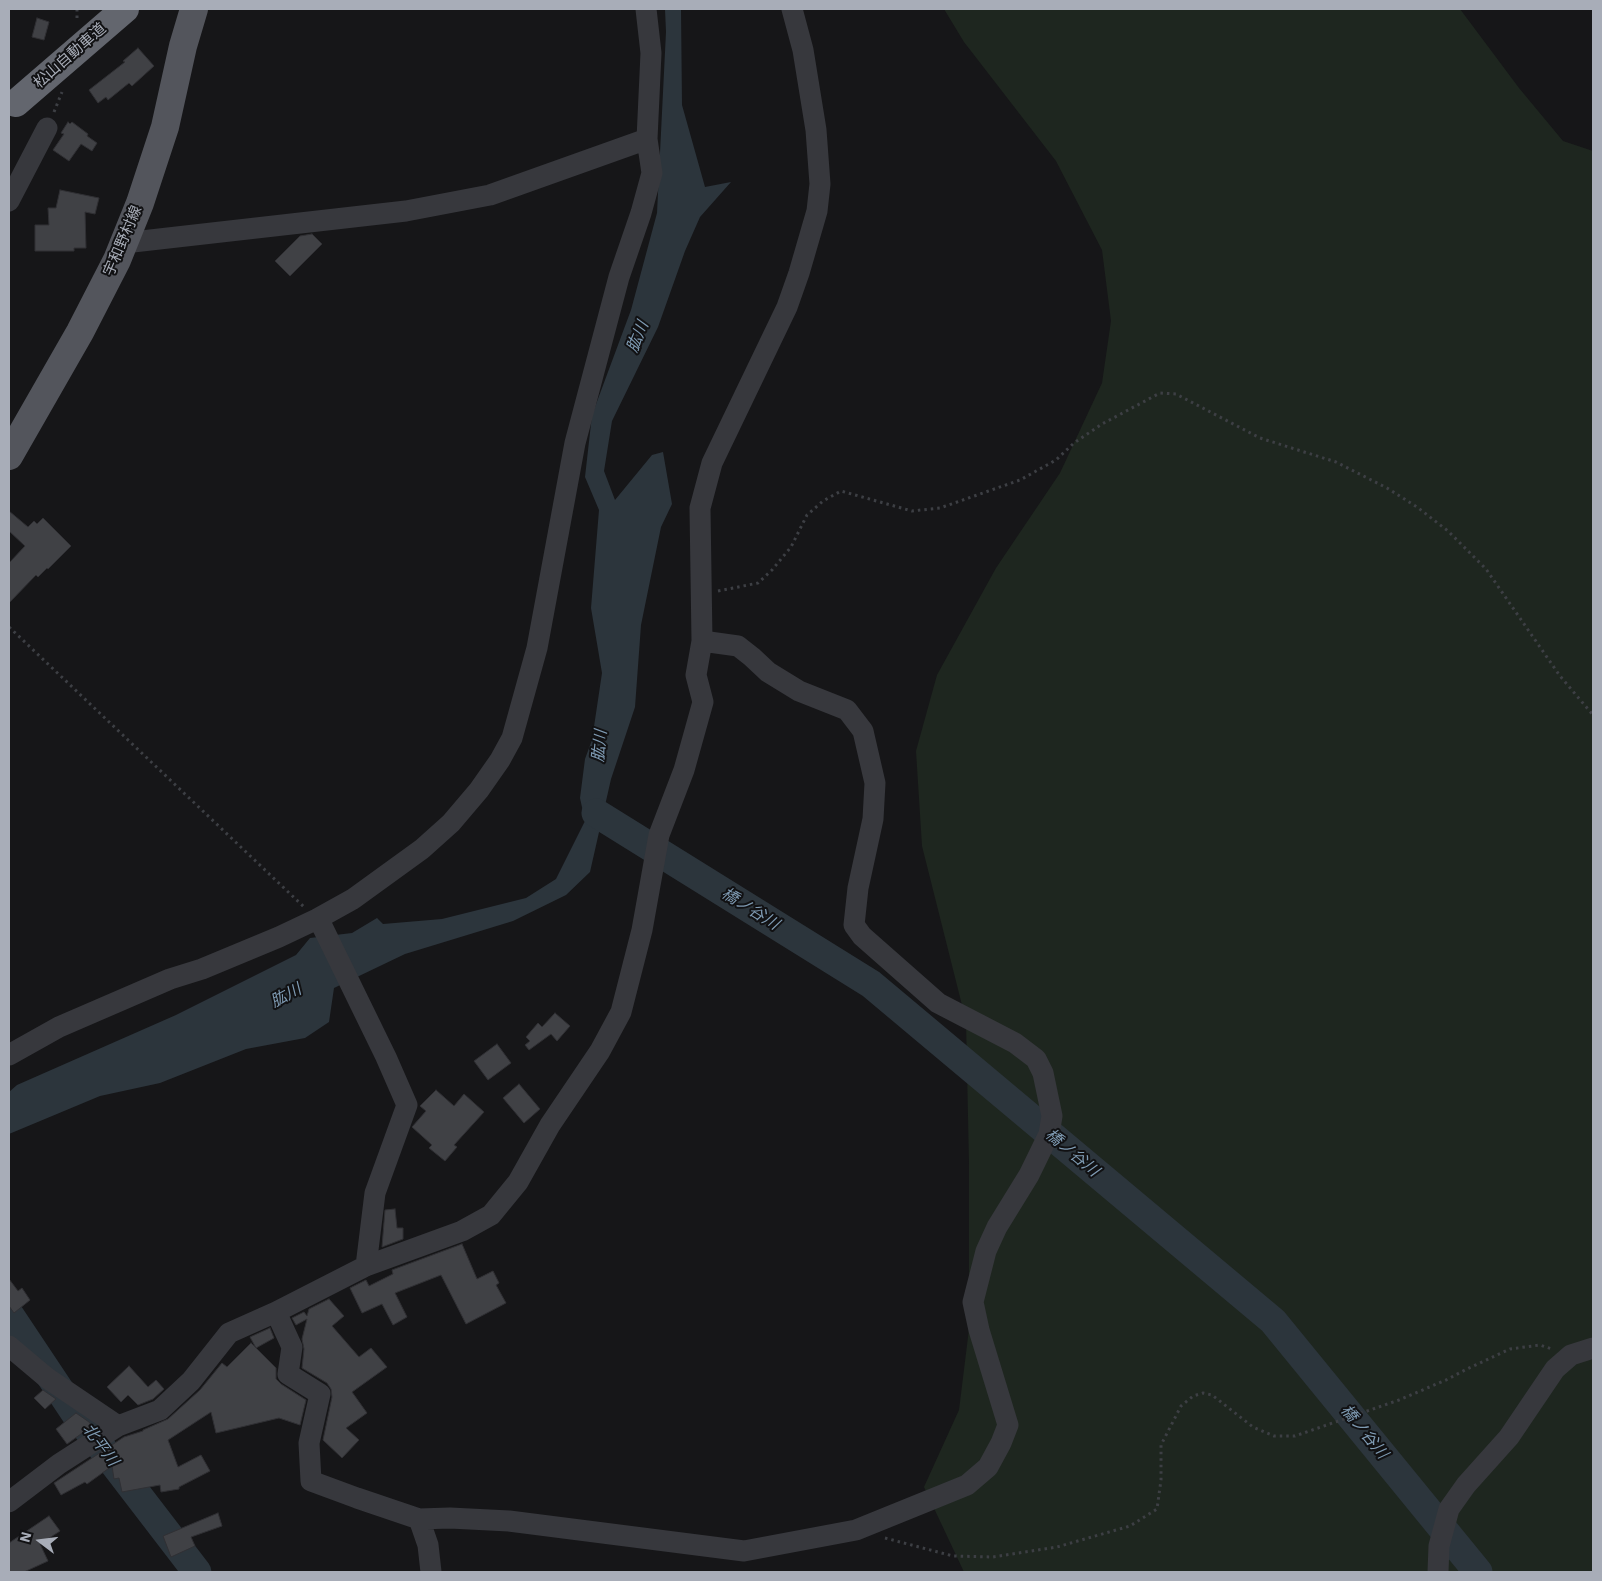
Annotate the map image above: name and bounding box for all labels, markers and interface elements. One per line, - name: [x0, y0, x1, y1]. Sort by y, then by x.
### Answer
- street label: 松山自動車道: [30, 20, 110, 92]
- street label: 宇和野村線: [100, 203, 146, 279]
- water label: 肱川: [623, 319, 653, 355]
- water label: 肱川: [589, 729, 611, 763]
- water label: 橋ノ谷川: [718, 884, 782, 934]
- water label: 肱川: [267, 980, 305, 1012]
- water label: 橋ノ谷川: [1041, 1125, 1103, 1181]
- water label: 橋ノ谷川: [1336, 1401, 1392, 1463]
- water label: 北平川: [78, 1420, 122, 1470]
- north arrow: [15, 1516, 65, 1566]
- text: N: [16, 1530, 36, 1544]

